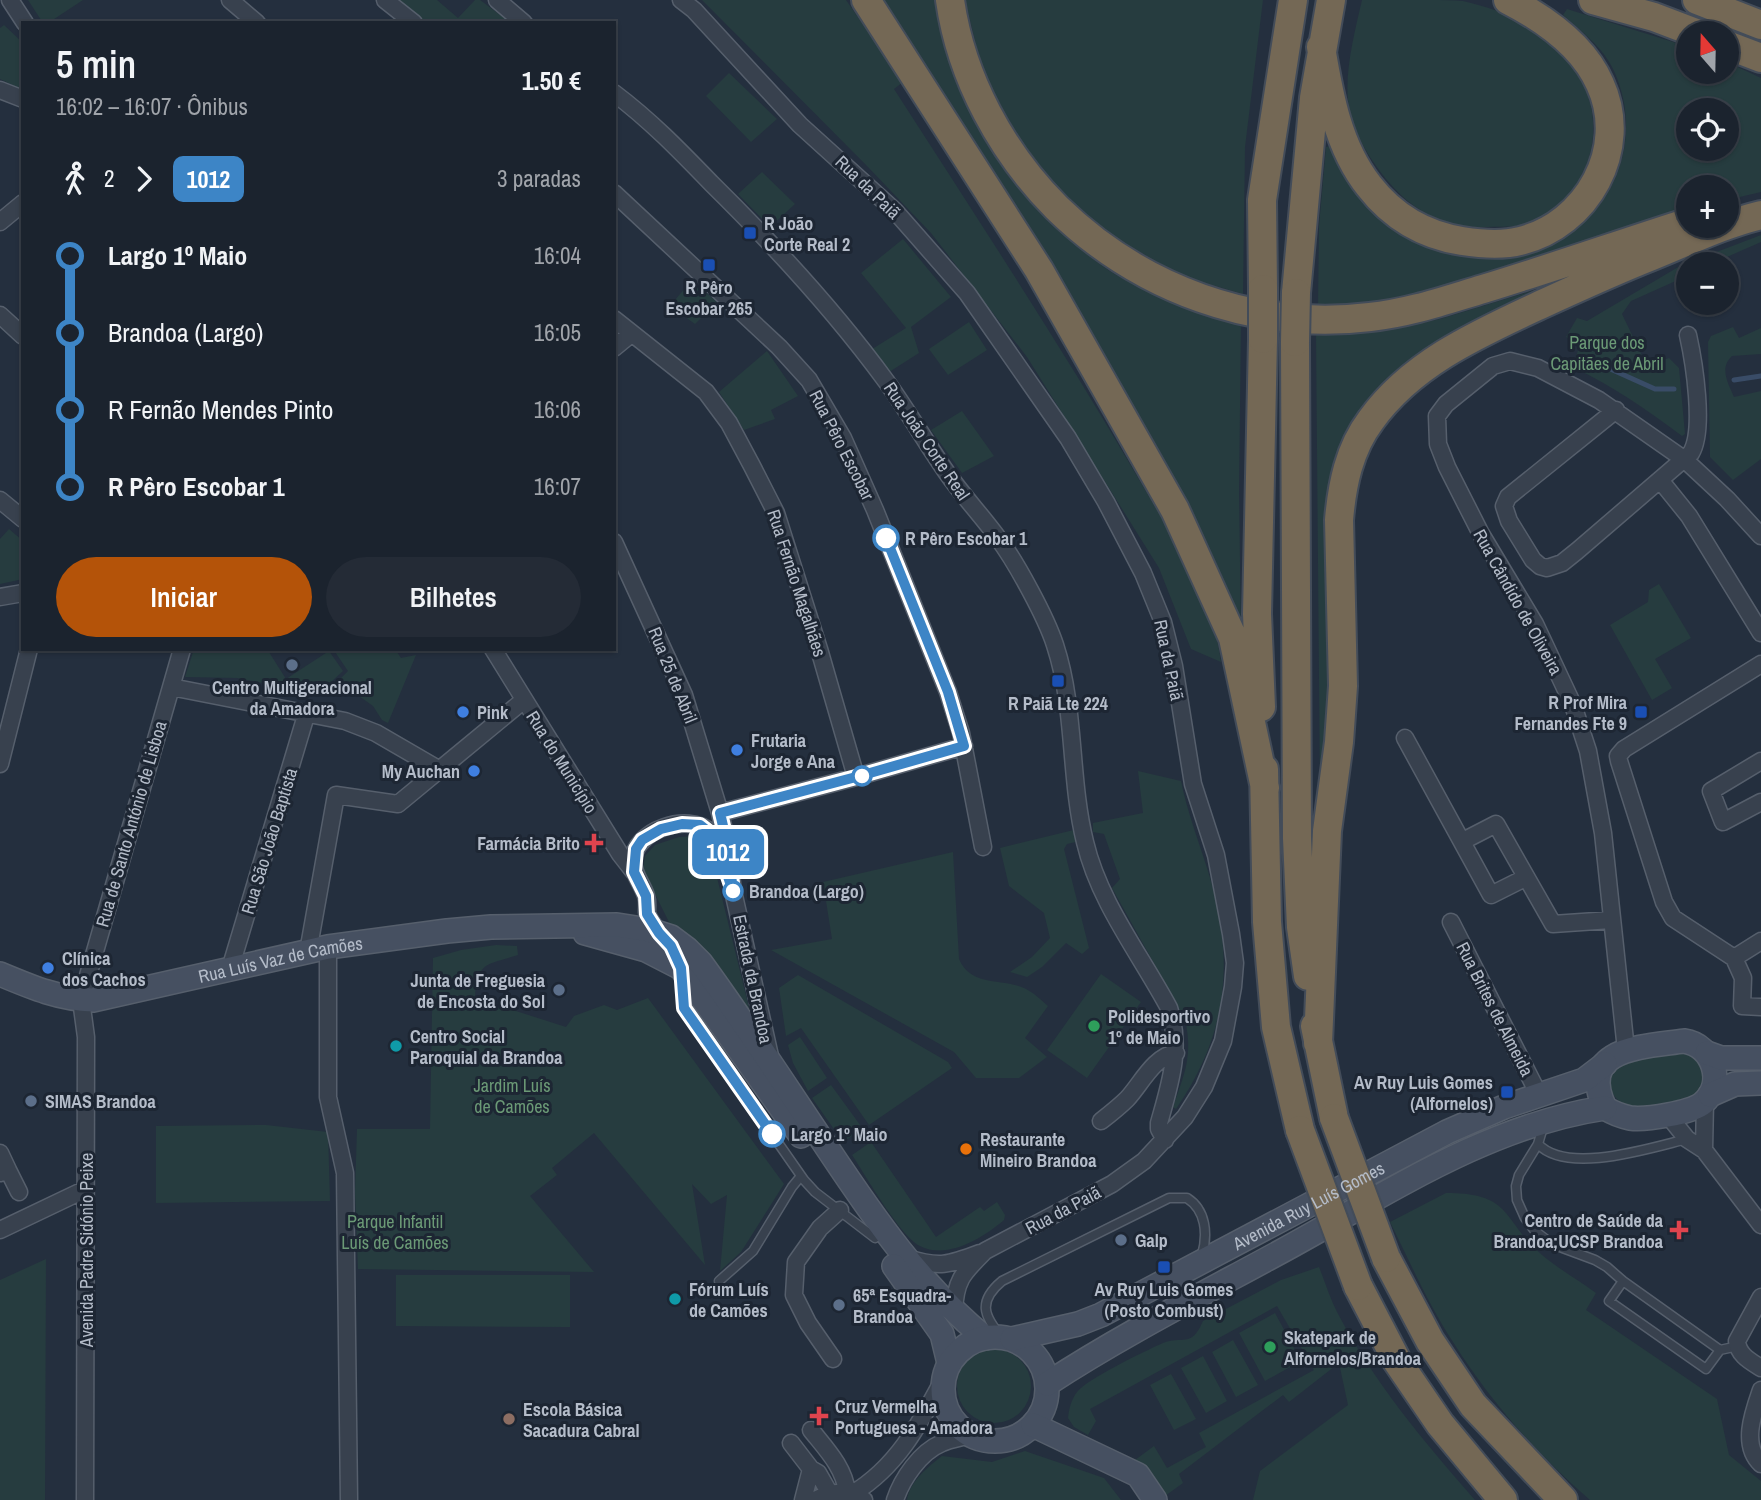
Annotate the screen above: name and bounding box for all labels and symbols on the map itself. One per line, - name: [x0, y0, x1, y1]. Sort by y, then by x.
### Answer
- north arrow: [1676, 21, 1740, 84]
- street label: Rua da Paiã: [830, 150, 906, 224]
- place label: R João Corte Real 2: [764, 211, 850, 257]
- marker: R João Corte Real 2: [742, 225, 758, 241]
- marker: R Pêro Escobar 265: [701, 257, 717, 273]
- place label: R Pêro Escobar 265: [666, 275, 752, 321]
- park label: Parque dos Capitães de Abril: [1550, 330, 1664, 376]
- street label: Rua João Corte Real: [878, 377, 976, 505]
- street label: Rua Pêro Escobar: [803, 386, 881, 504]
- street label: Rua Fernão Magalhães: [761, 506, 833, 660]
- marker: R Pêro Escobar 1: [873, 525, 899, 551]
- street label: Rua Cândido de Oliveira: [1467, 525, 1569, 679]
- place label: R Pêro Escobar 1: [905, 526, 1028, 551]
- street label: Rua da Paiã: [1148, 617, 1190, 703]
- street label: Rua 25 de Abril: [642, 623, 704, 727]
- marker: Centro Multigeracional da Amadora: [284, 657, 300, 673]
- marker: R Paiã Lte 224: [1050, 673, 1066, 689]
- place label: Centro Multigeracional da Amadora: [212, 675, 372, 721]
- place label: R Prof Mira Fernandes Fte 9: [1515, 690, 1628, 736]
- place label: R Paiã Lte 224: [1008, 691, 1109, 716]
- place label: Pink: [477, 700, 509, 725]
- marker: Pink: [455, 704, 471, 720]
- marker: R Prof Mira Fernandes Fte 9: [1633, 704, 1649, 720]
- street label: Rua do Município: [521, 706, 603, 818]
- street label: Rua de Santo António de Lisboa: [90, 718, 172, 930]
- place label: Frutaria Jorge e Ana: [751, 728, 836, 774]
- marker: Frutaria Jorge e Ana: [729, 742, 745, 758]
- place label: My Auchan: [382, 759, 460, 784]
- marker: My Auchan: [466, 763, 482, 779]
- street label: Rua São João Baptista: [235, 765, 303, 917]
- unlabelled marker: [852, 766, 872, 786]
- line badge: 1012: [679, 829, 777, 875]
- place label: Farmácia Brito: [477, 831, 580, 856]
- marker: Farmácia Brito: [586, 835, 602, 851]
- place label: Brandoa (Largo): [749, 879, 864, 904]
- marker: Brandoa (Largo): [723, 881, 743, 901]
- street label: Estrada da Brandoa: [727, 912, 779, 1046]
- street label: Rua Luís Vaz de Camões: [196, 930, 364, 988]
- street label: Rua Brites de Almeida: [1450, 938, 1540, 1080]
- place label: Clínica dos Cachos: [62, 946, 146, 992]
- marker: Clínica dos Cachos: [40, 960, 56, 976]
- place label: Junta de Freguesia de Encosta do Sol: [410, 968, 546, 1014]
- marker: Junta de Freguesia de Encosta do Sol: [551, 982, 567, 998]
- place label: Polidesportivo 1º de Maio: [1108, 1004, 1211, 1050]
- marker: Polidesportivo 1º de Maio: [1086, 1018, 1102, 1034]
- place label: Centro Social Paroquial da Brandoa: [410, 1024, 563, 1070]
- marker: Centro Social Paroquial da Brandoa: [388, 1038, 404, 1054]
- place label: Av Ruy Luis Gomes (Alfornelos): [1354, 1070, 1493, 1116]
- park label: Jardim Luís de Camões: [473, 1073, 551, 1119]
- marker: Av Ruy Luis Gomes (Alfornelos): [1499, 1084, 1515, 1100]
- place label: SIMAS Brandoa: [45, 1089, 157, 1114]
- marker: SIMAS Brandoa: [23, 1093, 39, 1109]
- marker: Largo 1º Maio: [759, 1121, 785, 1147]
- place label: Largo 1º Maio: [791, 1122, 887, 1147]
- place label: Restaurante Mineiro Brandoa: [980, 1127, 1097, 1173]
- marker: Restaurante Mineiro Brandoa: [958, 1141, 974, 1157]
- street label: Avenida Padre Sidónio Peixe: [74, 1153, 99, 1348]
- street label: Avenida Ruy Luís Gomes: [1227, 1155, 1389, 1256]
- street label: Rua da Paiã: [1021, 1180, 1105, 1240]
- place label: Centro de Saúde da Brandoa;UCSP Brandoa: [1493, 1208, 1664, 1254]
- park label: Parque Infantil Luís de Camões: [341, 1209, 449, 1255]
- marker: Centro de Saúde da Brandoa;UCSP Brandoa: [1669, 1220, 1689, 1240]
- place label: Galp: [1135, 1228, 1168, 1253]
- marker: Galp: [1113, 1232, 1129, 1248]
- marker: Av Ruy Luis Gomes (Posto Combust): [1156, 1259, 1172, 1275]
- place label: Fórum Luís de Camões: [689, 1277, 769, 1323]
- place label: Av Ruy Luis Gomes (Posto Combust): [1095, 1277, 1233, 1323]
- place label: 65ª Esquadra- Brandoa: [853, 1283, 951, 1329]
- marker: Fórum Luís de Camões: [667, 1291, 683, 1307]
- marker: 65ª Esquadra- Brandoa: [831, 1297, 847, 1313]
- place label: Skatepark de Alfornelos/Brandoa: [1284, 1325, 1422, 1371]
- marker: Skatepark de Alfornelos/Brandoa: [1262, 1339, 1278, 1355]
- place label: Cruz Vermelha Portuguesa - Amadora: [835, 1394, 994, 1440]
- place label: Escola Básica Sacadura Cabral: [523, 1397, 640, 1443]
- marker: Cruz Vermelha Portuguesa - Amadora: [809, 1406, 829, 1426]
- marker: Escola Básica Sacadura Cabral: [501, 1411, 517, 1427]

